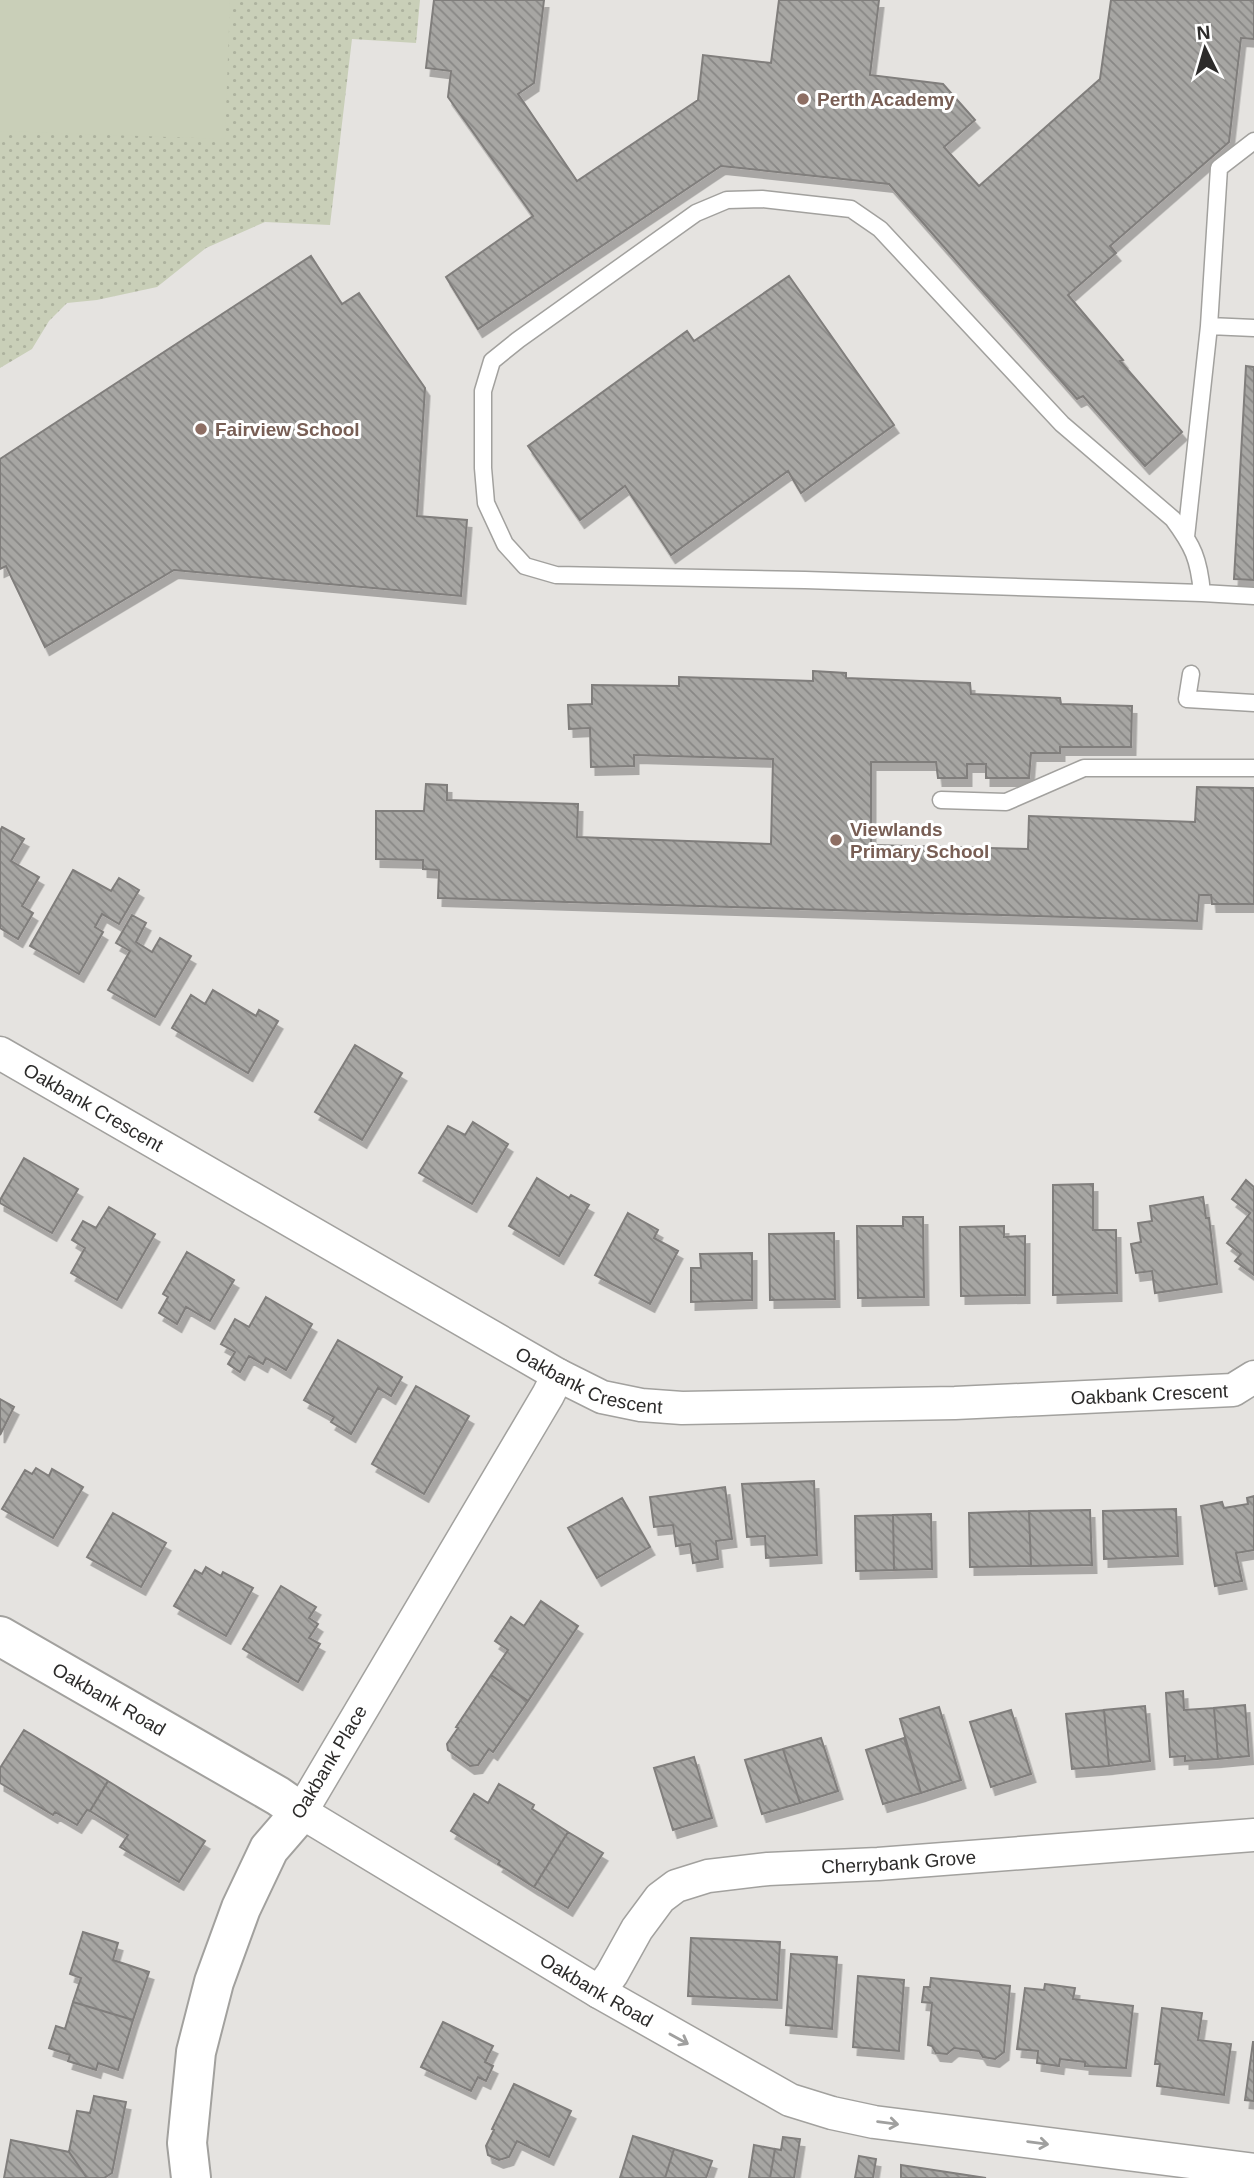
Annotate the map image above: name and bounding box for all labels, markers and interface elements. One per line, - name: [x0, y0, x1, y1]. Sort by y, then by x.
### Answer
- north arrow: [1170, 14, 1240, 84]
- text: N: [1196, 22, 1211, 44]
- place label: Perth Academy: [817, 89, 955, 110]
- marker: Perth Academy: [795, 91, 811, 107]
- place label: Fairview School: [215, 419, 360, 440]
- marker: Fairview School: [193, 421, 209, 437]
- place label: Viewlands Primary School: [850, 819, 989, 862]
- marker: Viewlands Primary School: [828, 832, 844, 848]
- street label: Oakbank Crescent: [20, 1059, 168, 1156]
- street label: Oakbank Crescent: [512, 1342, 664, 1417]
- street label: Oakbank Crescent: [1070, 1380, 1229, 1408]
- street label: Oakbank Road: [49, 1658, 169, 1740]
- street label: Oakbank Place: [287, 1701, 371, 1823]
- street label: Cherrybank Grove: [821, 1846, 977, 1877]
- street label: Oakbank Road: [537, 1949, 657, 2031]
- one-way arrow: [668, 2033, 689, 2046]
- one-way arrow: [876, 2117, 899, 2130]
- one-way arrow: [1026, 2137, 1049, 2150]

